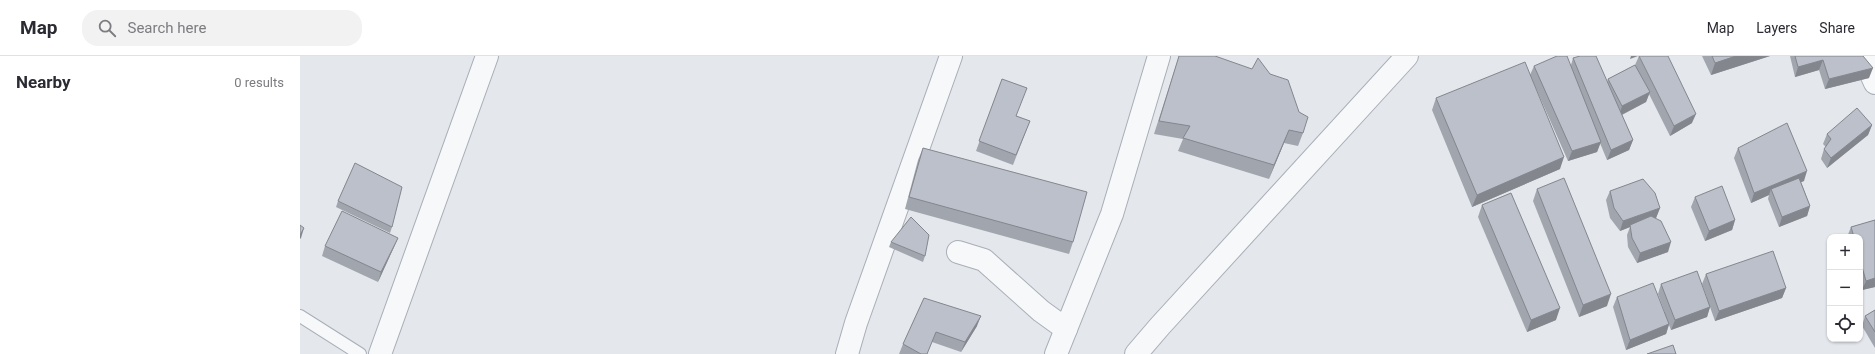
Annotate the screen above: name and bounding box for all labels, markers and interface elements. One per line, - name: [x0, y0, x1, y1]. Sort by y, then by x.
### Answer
- search box: [82, 10, 362, 46]
- text: Map: [20, 16, 58, 39]
- icon: search: [96, 17, 118, 39]
- text: Search here: [128, 19, 206, 37]
- text: Map: [1707, 20, 1734, 36]
- text: Layers: [1756, 20, 1797, 36]
- text: Share: [1819, 20, 1855, 36]
- text: Nearby: [16, 72, 71, 92]
- text: 0 results: [234, 75, 284, 90]
- map controls: [1827, 234, 1863, 342]
- button: +: [1827, 234, 1863, 270]
- button: −: [1827, 270, 1863, 306]
- button: locate: [1827, 306, 1863, 342]

